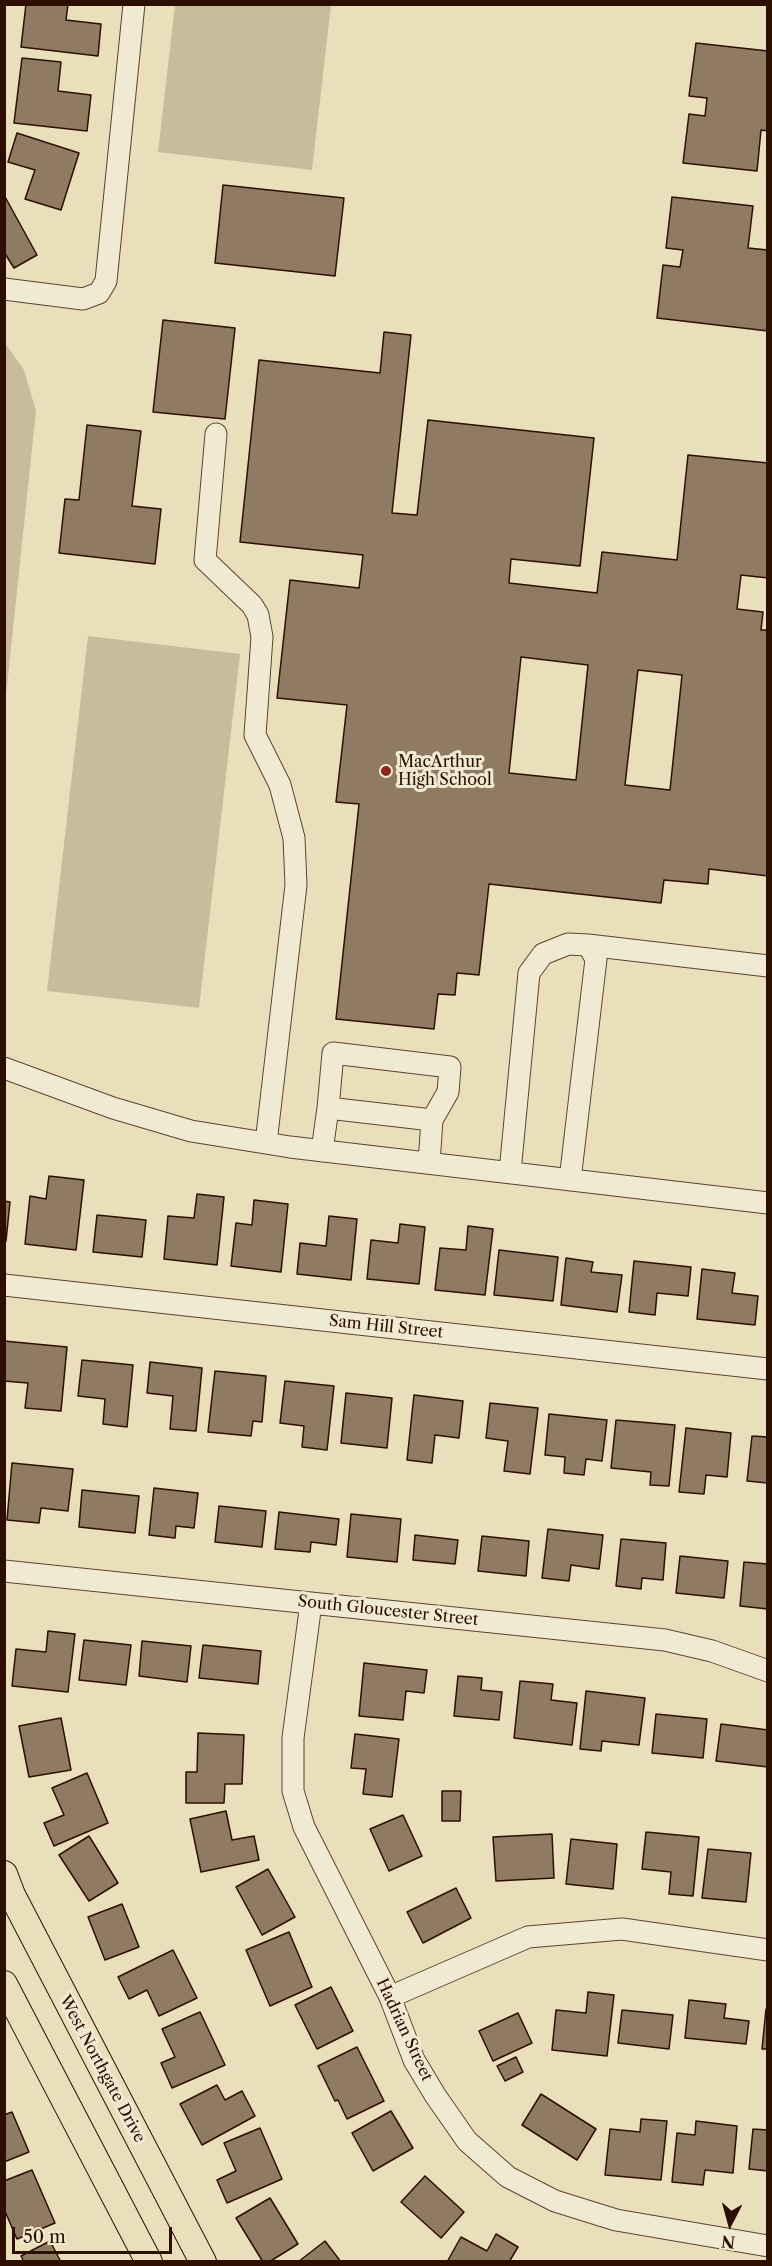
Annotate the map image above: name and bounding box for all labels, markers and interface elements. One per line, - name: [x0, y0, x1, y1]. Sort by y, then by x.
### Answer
- place label: MacArthur High School: [398, 752, 492, 790]
- marker: MacArthur High School: [379, 764, 393, 778]
- street label: Sam Hill Street: [328, 1311, 444, 1343]
- street label: South Gloucester Street: [297, 1592, 479, 1630]
- street label: Hadrian Street: [372, 1975, 436, 2085]
- street label: West Northgate Drive: [55, 1992, 149, 2146]
- north arrow: [700, 2194, 760, 2254]
- scale bar: [15, 2215, 176, 2253]
- text: 50 m: [23, 2226, 66, 2248]
- text: N: [720, 2231, 736, 2253]

